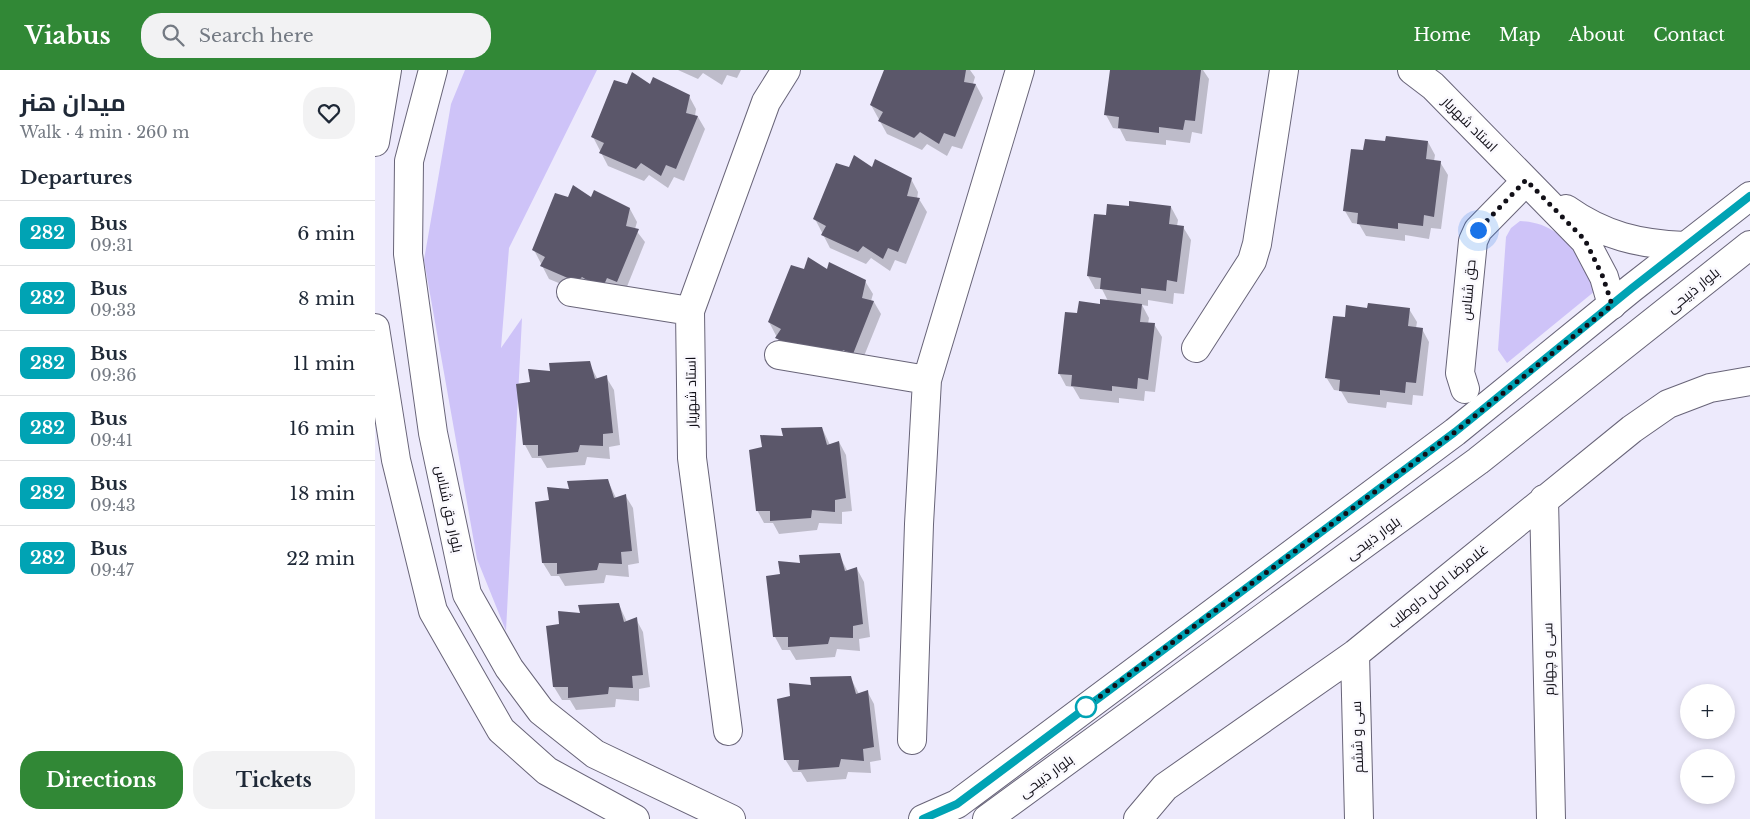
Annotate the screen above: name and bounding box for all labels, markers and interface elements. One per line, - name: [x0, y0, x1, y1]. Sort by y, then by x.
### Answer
- search box: [141, 13, 491, 58]
- text: Viabus: [25, 21, 111, 50]
- icon: search: [159, 21, 187, 49]
- text: Search here: [199, 24, 314, 47]
- text: Home: [1413, 24, 1471, 46]
- text: Map: [1499, 24, 1541, 46]
- text: About: [1569, 24, 1625, 46]
- text: Contact: [1653, 24, 1725, 46]
- button: heart: [303, 87, 355, 139]
- text: میدان هنر: [20, 88, 126, 117]
- street label: استاد شهریار: [1438, 92, 1501, 155]
- text: Walk · 4 min · 260 m: [20, 122, 190, 142]
- text: Departures: [20, 166, 132, 189]
- text: Bus: [90, 212, 127, 235]
- your location: [1466, 218, 1491, 243]
- text: 282: [30, 222, 65, 244]
- text: 6 min: [297, 222, 355, 245]
- text: 09:31: [90, 235, 133, 255]
- street label: حق شناس: [1456, 259, 1480, 321]
- street label: بلوار ذبیحی: [1663, 263, 1723, 317]
- text: Bus: [90, 277, 127, 300]
- text: 282: [30, 287, 65, 309]
- text: 8 min: [298, 287, 355, 310]
- text: 09:33: [90, 300, 136, 320]
- text: Bus: [90, 342, 127, 365]
- text: 282: [30, 352, 65, 374]
- text: 11 min: [293, 352, 355, 375]
- street label: استاد شهریار: [681, 356, 701, 429]
- text: 09:36: [90, 365, 136, 385]
- text: Bus: [90, 407, 127, 430]
- text: 282: [30, 417, 65, 439]
- text: 16 min: [289, 417, 355, 440]
- text: 09:41: [90, 430, 133, 450]
- street label: بلوار حق شناس: [431, 464, 467, 554]
- text: Bus: [90, 472, 127, 495]
- text: 282: [30, 482, 65, 504]
- text: 18 min: [290, 482, 355, 505]
- text: 09:43: [90, 495, 136, 515]
- street label: بلوار ذبیحی: [1342, 512, 1404, 564]
- text: Bus: [90, 537, 127, 560]
- street label: غلامرضا اصل داوطلب: [1384, 540, 1492, 632]
- text: 282: [30, 547, 65, 569]
- text: 22 min: [286, 547, 355, 570]
- text: 09:47: [90, 560, 134, 580]
- street label: سی و چهارم: [1538, 622, 1559, 696]
- map controls: [1680, 684, 1735, 804]
- button: +: [1680, 684, 1735, 739]
- unlabelled marker: [1075, 696, 1097, 718]
- street label: سی و ششم: [1347, 700, 1368, 774]
- button: −: [1680, 749, 1735, 804]
- street label: بلوار ذبیحی: [1015, 750, 1077, 802]
- button: Directions: [20, 751, 183, 809]
- button: Tickets: [193, 751, 355, 809]

